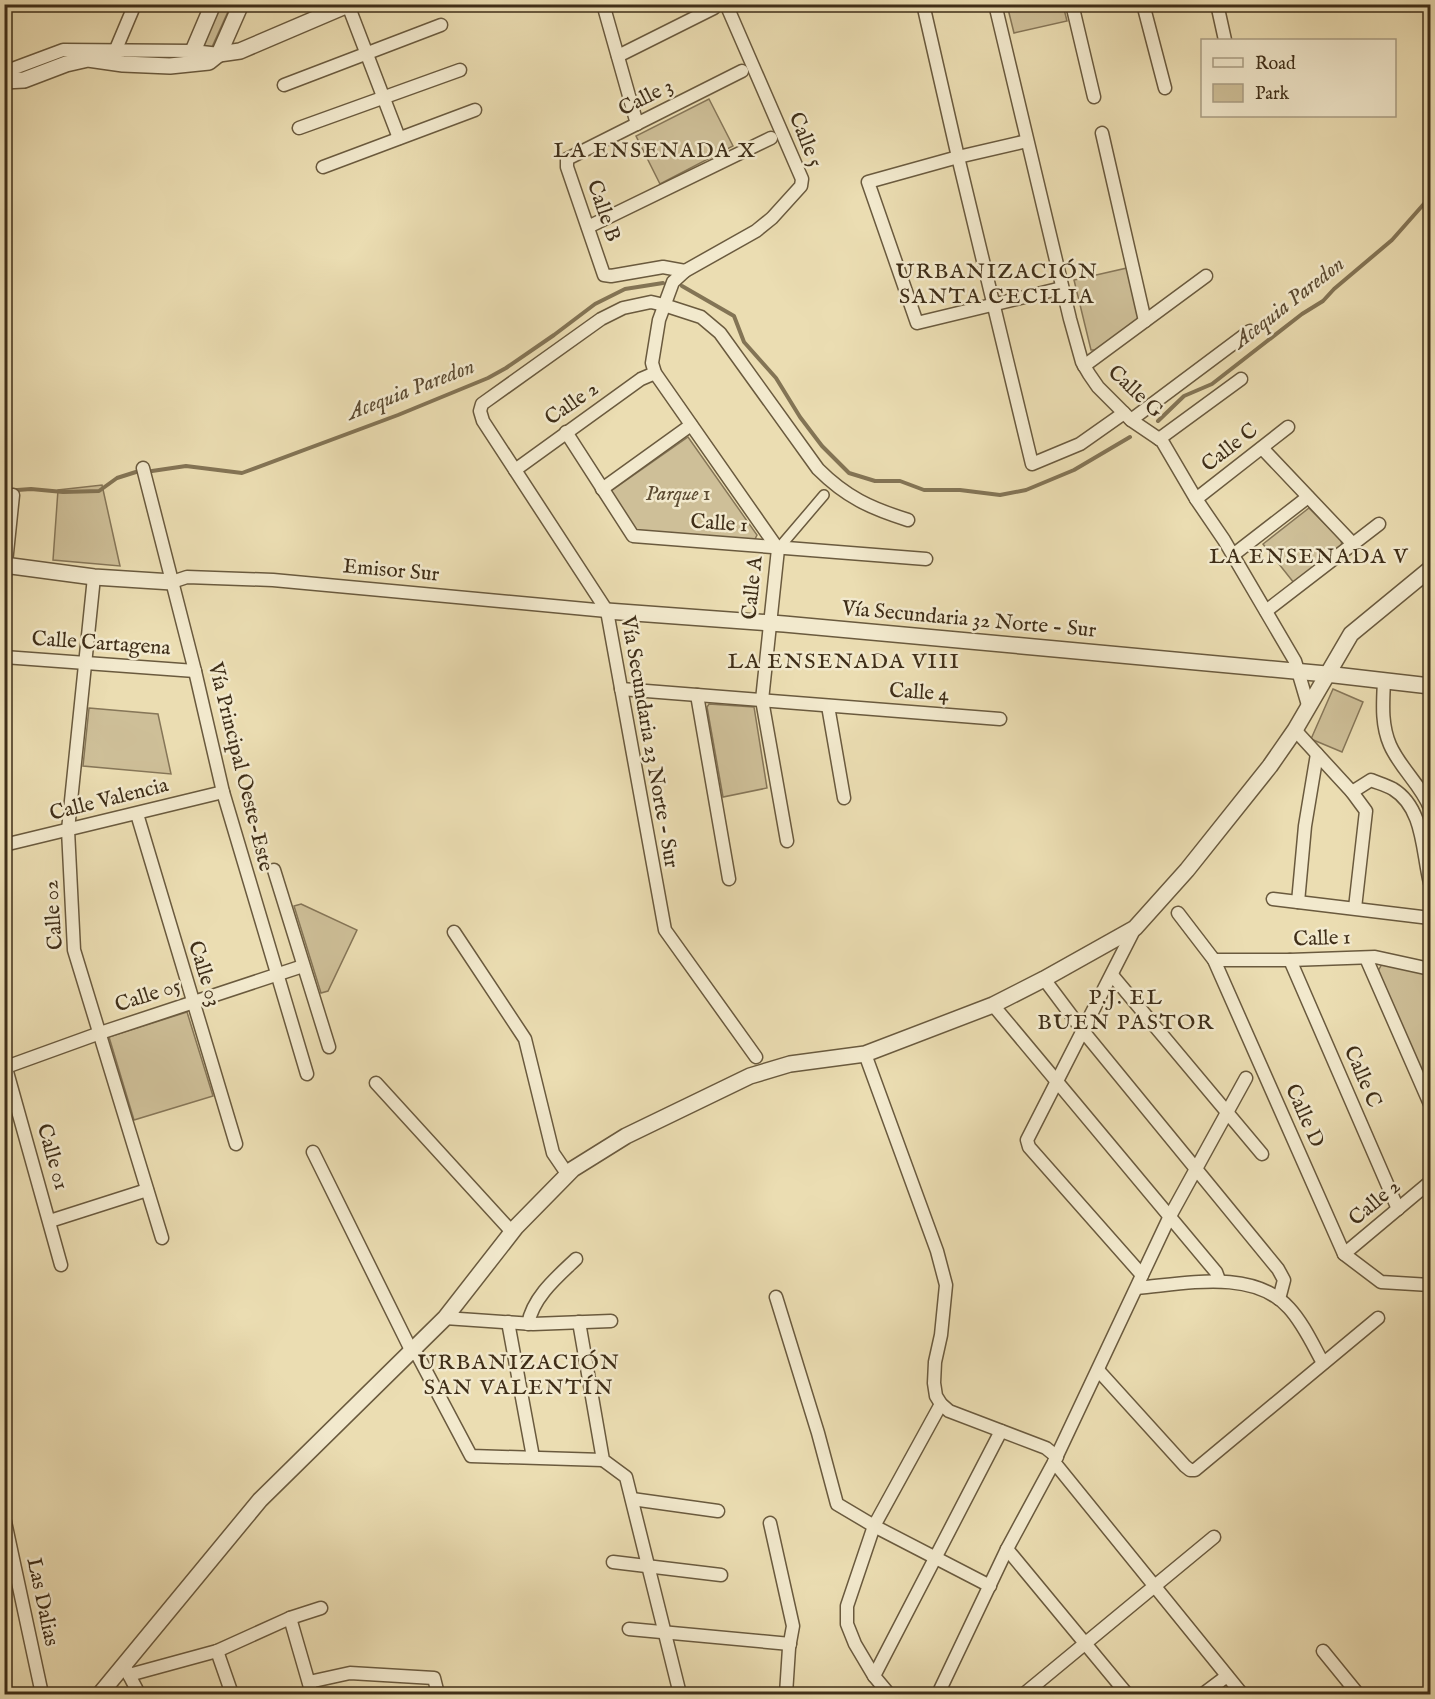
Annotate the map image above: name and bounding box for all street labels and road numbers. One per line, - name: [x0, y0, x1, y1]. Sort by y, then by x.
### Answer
- street label: Calle 3: [614, 73, 678, 123]
- street label: Calle 5: [782, 108, 828, 172]
- street label: Calle B: [580, 177, 626, 246]
- street label: Calle G: [1102, 359, 1169, 425]
- street label: Calle 2: [540, 376, 604, 432]
- street label: Calle C: [1196, 417, 1264, 479]
- street label: Calle 1: [689, 509, 749, 539]
- street label: Emisor Sur: [342, 553, 441, 589]
- street label: Calle A: [736, 554, 770, 621]
- street label: Vía Secundaria 32 Norte - Sur: [840, 595, 1098, 645]
- street label: Vía Secundaria 23 Norte - Sur: [613, 613, 685, 870]
- street label: Calle Cartagena: [31, 626, 172, 662]
- street label: Vía Principal Oeste-Este: [201, 659, 279, 875]
- street label: Calle 4: [888, 677, 951, 709]
- street label: Calle Valencia: [47, 772, 172, 828]
- street label: Calle 02: [38, 879, 70, 951]
- street label: Calle 1: [1293, 925, 1351, 953]
- street label: Calle 03: [181, 938, 227, 1010]
- street label: Calle 05: [112, 973, 185, 1019]
- street label: Calle C: [1337, 1042, 1387, 1112]
- street label: Calle D: [1278, 1080, 1330, 1152]
- street label: Calle 01: [30, 1121, 74, 1193]
- street label: Calle 2: [1344, 1173, 1407, 1232]
- street label: Las Dalias: [19, 1555, 65, 1649]

